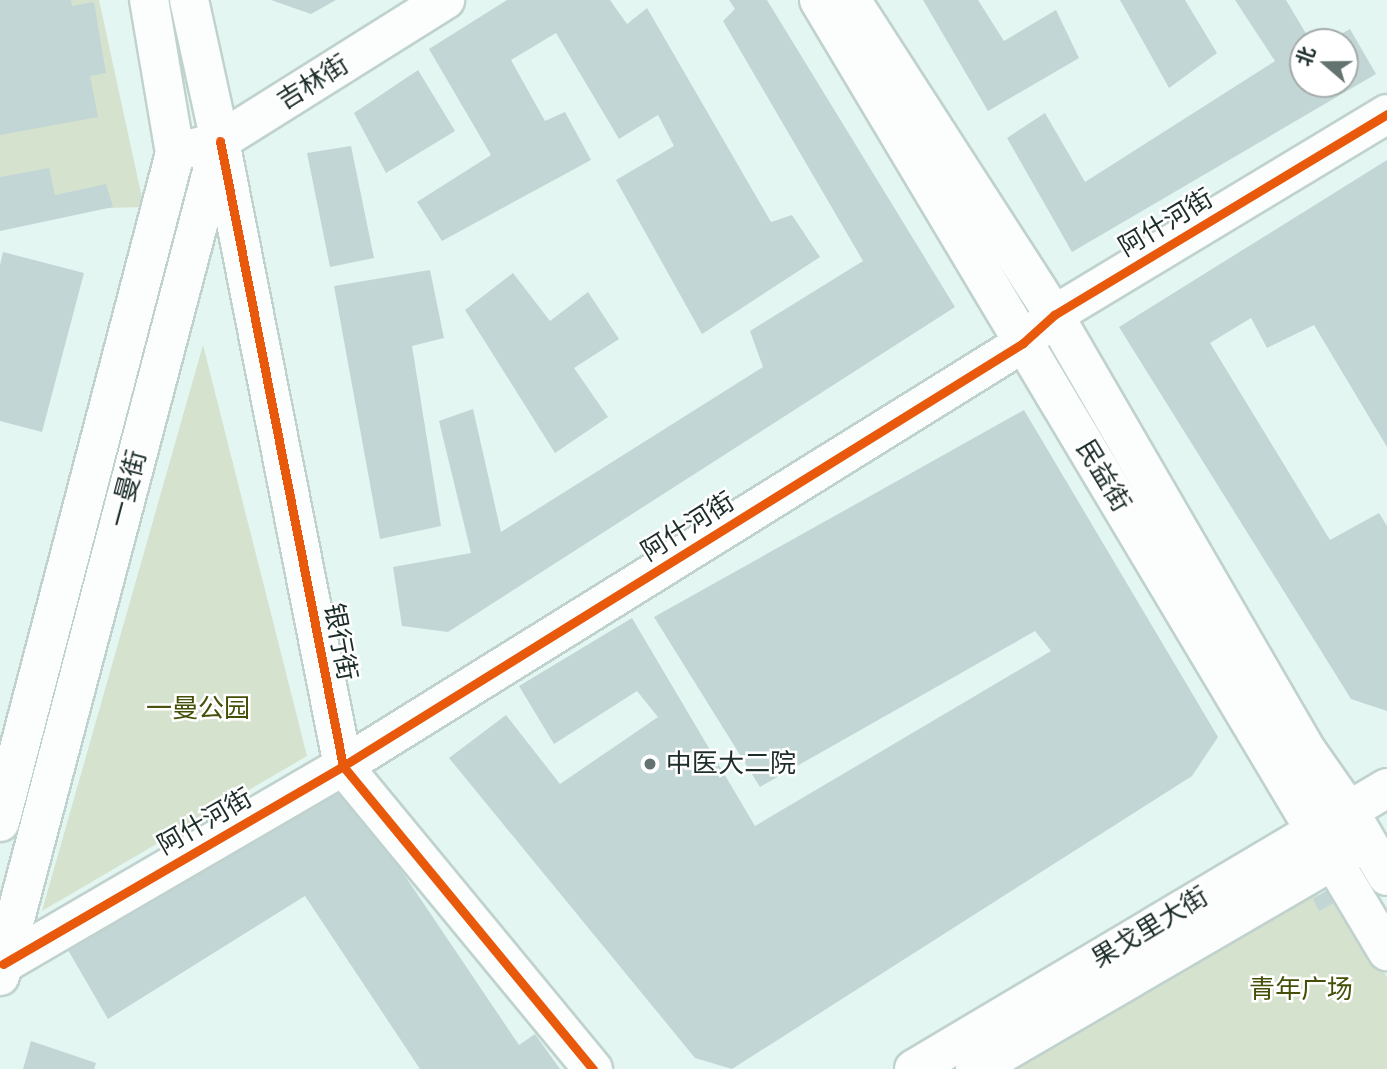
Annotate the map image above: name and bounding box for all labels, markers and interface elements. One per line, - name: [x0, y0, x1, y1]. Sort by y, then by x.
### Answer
- north arrow: [1289, 28, 1359, 98]
- text: 北: [1290, 43, 1322, 70]
- street label: 吉林街: [272, 49, 354, 117]
- street label: 阿什河街: [1113, 183, 1219, 263]
- street label: 民益街: [1070, 435, 1136, 517]
- street label: 一曼街: [103, 447, 153, 531]
- street label: 阿什河街: [636, 486, 740, 568]
- street label: 银行街: [317, 601, 363, 683]
- park label: 一曼公园: [146, 693, 250, 725]
- place label: 中医大二院: [666, 748, 796, 780]
- marker: 中医大二院: [640, 754, 660, 774]
- street label: 阿什河街: [152, 782, 258, 862]
- street label: 果戈里大街: [1086, 881, 1214, 975]
- park label: 青年广场: [1249, 974, 1353, 1006]

